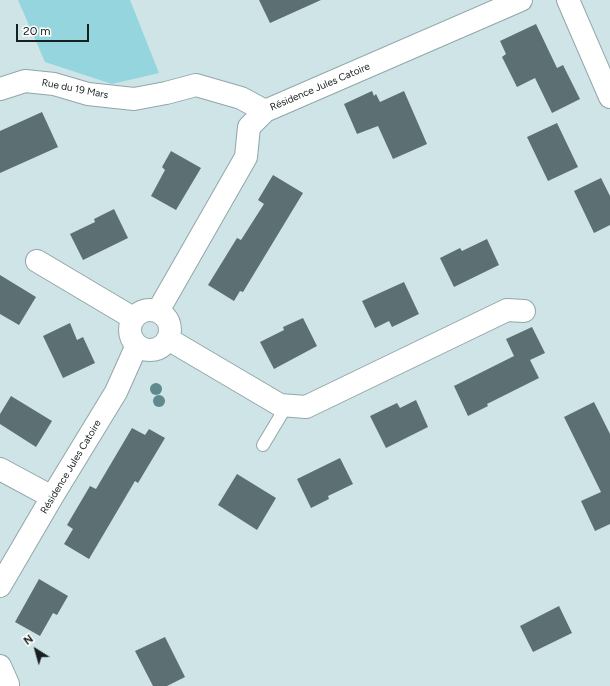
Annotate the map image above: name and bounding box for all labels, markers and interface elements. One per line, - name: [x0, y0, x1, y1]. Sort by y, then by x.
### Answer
- scale bar: [18, 16, 91, 42]
- text: 20 m: [23, 24, 51, 38]
- street label: Résidence Jules Catoire: [268, 60, 372, 114]
- street label: Rue du 19 Mars: [41, 77, 109, 101]
- street label: Résidence Jules Catoire: [38, 418, 104, 516]
- north arrow: [16, 630, 56, 670]
- text: N: [21, 632, 36, 648]

